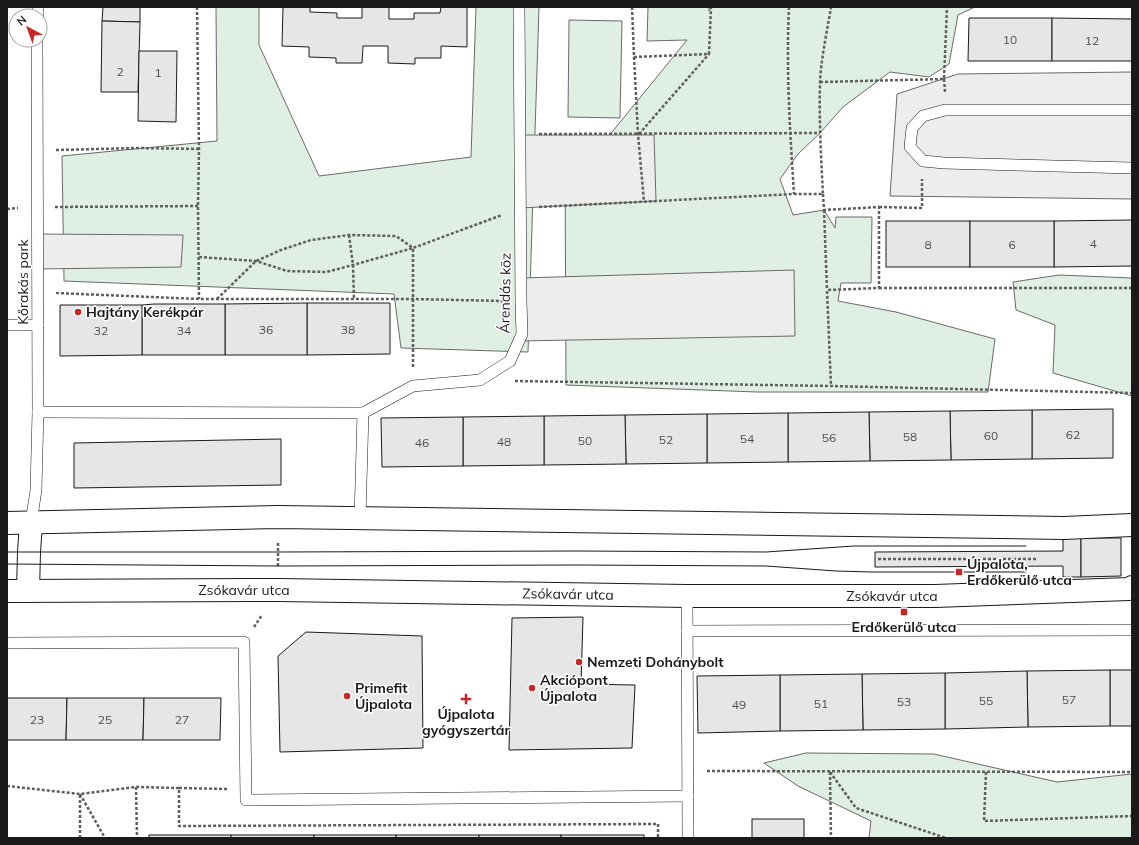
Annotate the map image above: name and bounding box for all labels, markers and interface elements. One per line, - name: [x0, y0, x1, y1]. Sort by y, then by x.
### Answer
- north arrow: [8, 8, 48, 48]
- text: N: [14, 12, 29, 28]
- house number: 10: [1003, 32, 1017, 47]
- house number: 12: [1085, 33, 1099, 48]
- house number: 2: [116, 64, 124, 79]
- house number: 1: [154, 65, 162, 80]
- house number: 4: [1089, 236, 1097, 251]
- house number: 8: [924, 237, 932, 252]
- house number: 6: [1008, 237, 1016, 252]
- street label: Kőrakás park: [14, 239, 32, 325]
- street label: Árendás köz: [495, 252, 515, 334]
- place label: Hajtány Kerékpár: [86, 303, 204, 321]
- marker: Hajtány Kerékpár: [73, 307, 83, 317]
- house number: 36: [259, 322, 273, 337]
- house number: 38: [341, 322, 355, 337]
- house number: 32: [94, 323, 108, 338]
- house number: 34: [177, 323, 191, 338]
- house number: 62: [1066, 427, 1080, 442]
- house number: 60: [984, 428, 998, 443]
- house number: 58: [903, 429, 917, 444]
- house number: 56: [822, 430, 836, 445]
- house number: 54: [740, 431, 754, 446]
- house number: 52: [659, 432, 673, 447]
- house number: 50: [578, 433, 592, 448]
- house number: 48: [497, 434, 511, 449]
- house number: 46: [415, 435, 429, 450]
- place label: Újpalota, Erdőkerülő utca: [967, 555, 1072, 589]
- marker: Újpalota, Erdőkerülő utca: [954, 567, 964, 577]
- street label: Zsókavár utca: [198, 581, 290, 599]
- street label: Zsókavár utca: [522, 584, 614, 604]
- street label: Zsókavár utca: [846, 587, 938, 605]
- marker: Erdőkerülő utca: [899, 607, 909, 617]
- place label: Erdőkerülő utca: [852, 618, 956, 636]
- place label: Nemzeti Dohánybolt: [587, 653, 724, 671]
- marker: Nemzeti Dohánybolt: [574, 657, 584, 667]
- place label: Akciópont Újpalota: [540, 671, 608, 705]
- place label: Primefit Újpalota: [355, 679, 412, 713]
- marker: Akciópont Újpalota: [527, 683, 537, 693]
- marker: Primefit Újpalota: [342, 691, 352, 701]
- house number: 57: [1062, 692, 1076, 707]
- house number: 55: [979, 693, 993, 708]
- marker: Újpalota gyógyszertár: [461, 694, 471, 704]
- house number: 53: [897, 694, 911, 709]
- house number: 51: [814, 696, 828, 711]
- house number: 49: [732, 697, 746, 712]
- place label: Újpalota gyógyszertár: [422, 705, 510, 739]
- house number: 23: [30, 712, 44, 727]
- house number: 25: [98, 712, 112, 727]
- house number: 27: [175, 712, 189, 727]

